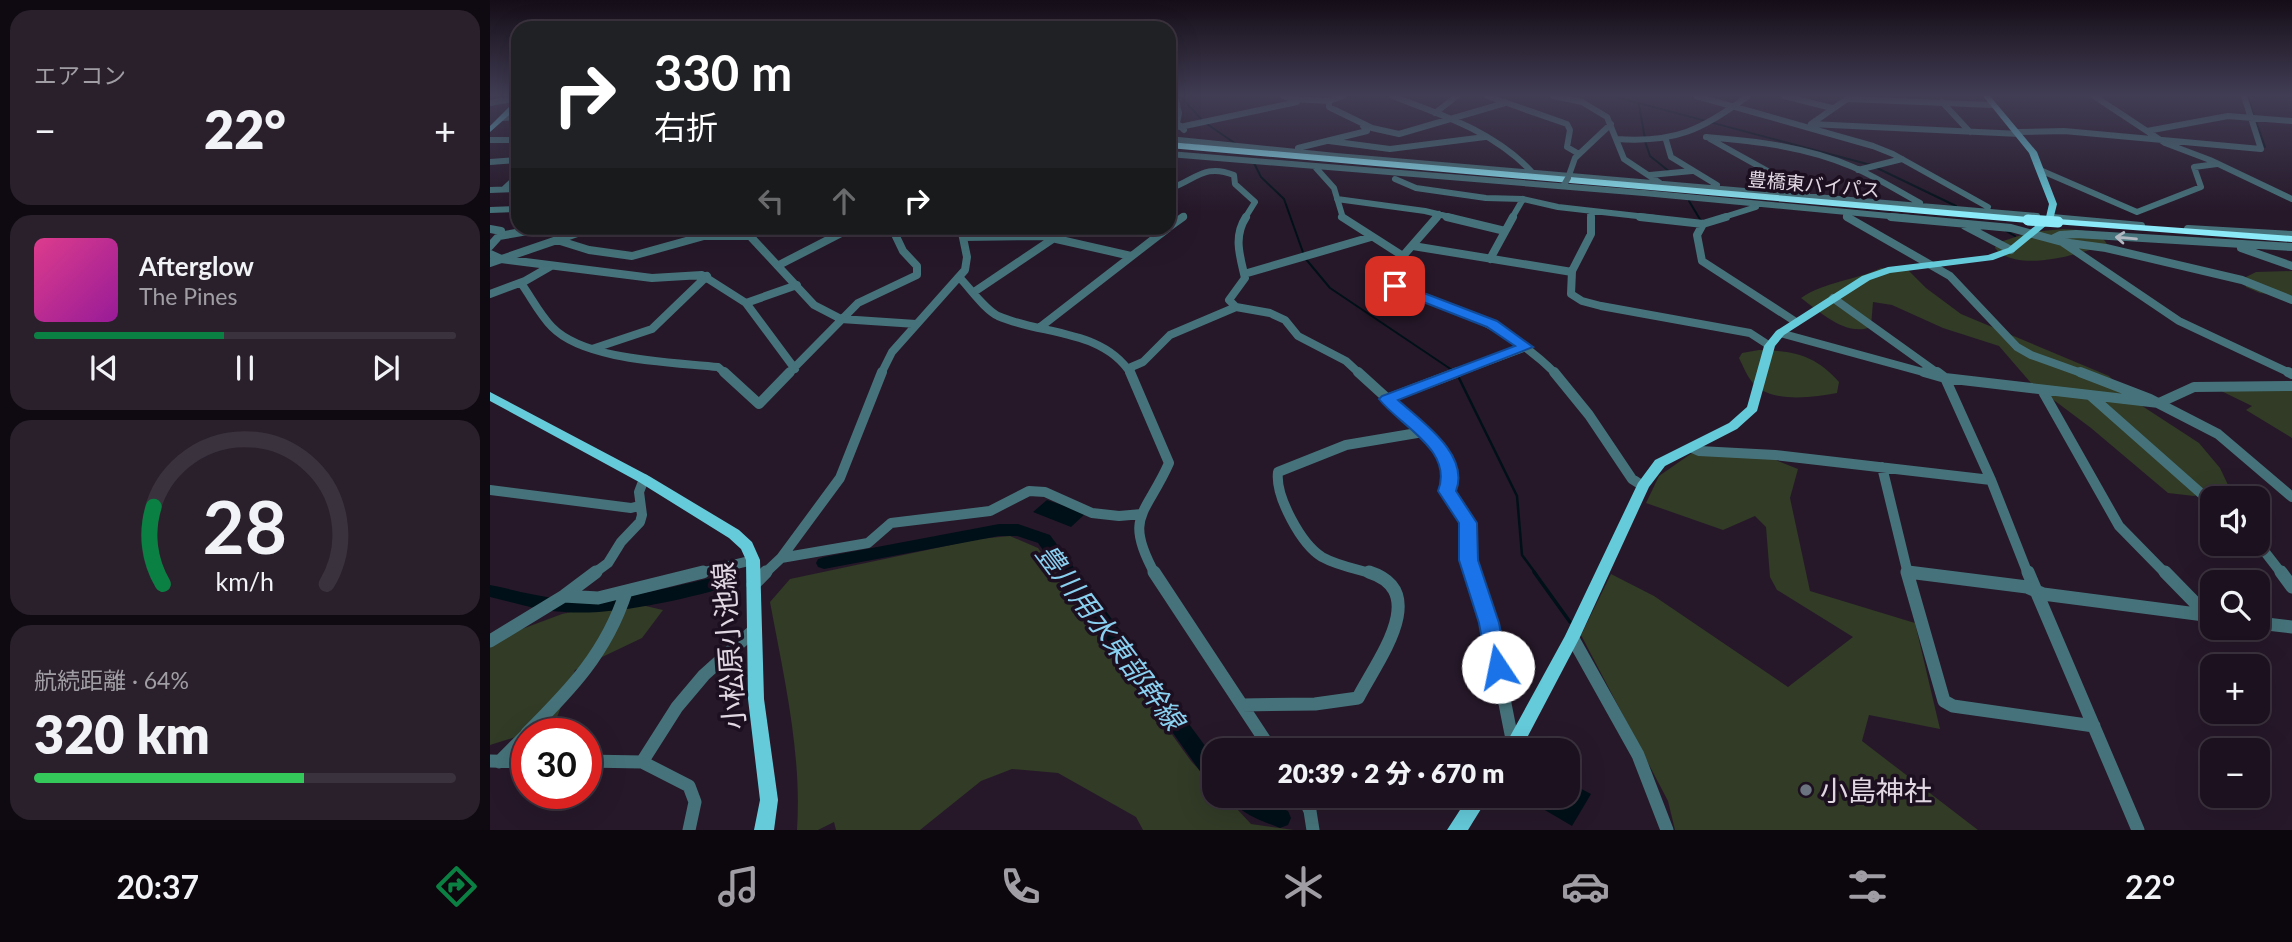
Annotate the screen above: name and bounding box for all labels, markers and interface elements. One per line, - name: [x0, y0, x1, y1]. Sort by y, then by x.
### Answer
- text: 330 m: [654, 43, 792, 101]
- icon: right: [539, 49, 630, 140]
- text: エアコン: [34, 61, 126, 89]
- text: 22°: [204, 98, 286, 160]
- text: −: [34, 107, 56, 153]
- text: +: [434, 107, 456, 153]
- text: 右折: [654, 107, 718, 146]
- street label: 豊橋東バイパス: [1747, 167, 1881, 201]
- icon: left: [752, 182, 790, 220]
- icon: ahead: [825, 182, 863, 220]
- icon: right: [898, 182, 936, 220]
- one-way arrow: [2115, 231, 2138, 244]
- text: Afterglow: [139, 250, 254, 282]
- pin: [1365, 256, 1425, 316]
- icon: arrive: [1376, 267, 1414, 305]
- text: The Pines: [139, 282, 237, 310]
- icon: previous: [85, 349, 123, 387]
- icon: pause: [226, 349, 264, 387]
- icon: next: [367, 349, 405, 387]
- text: 28: [203, 482, 287, 570]
- map controls: [2200, 486, 2270, 808]
- button: sound: [2200, 486, 2270, 556]
- water label: 豊川用水東部幹線: [1030, 536, 1194, 738]
- street label: 小松原小池線: [705, 561, 751, 731]
- text: km/h: [216, 565, 274, 595]
- button: search: [2200, 570, 2270, 640]
- position arrow: [1461, 630, 1535, 704]
- button: +: [2200, 654, 2270, 724]
- text: 航続距離 · 64%: [34, 666, 189, 694]
- text: 320 km: [34, 703, 210, 765]
- speed limit sign: 30: [511, 718, 602, 809]
- button: −: [2200, 738, 2270, 808]
- text: 20:39 · 2 分 · 670 m: [1278, 757, 1504, 789]
- place label: 小島神社: [1820, 773, 1932, 807]
- marker: 小島神社: [1798, 782, 1814, 798]
- icon: directions: [432, 862, 481, 911]
- icon: music: [714, 862, 763, 911]
- icon: phone: [996, 862, 1045, 911]
- icon: climate: [1279, 862, 1328, 911]
- icon: car: [1561, 862, 1610, 911]
- icon: filters: [1843, 862, 1892, 911]
- text: 20:37: [117, 867, 199, 906]
- text: 22°: [2125, 867, 2175, 906]

